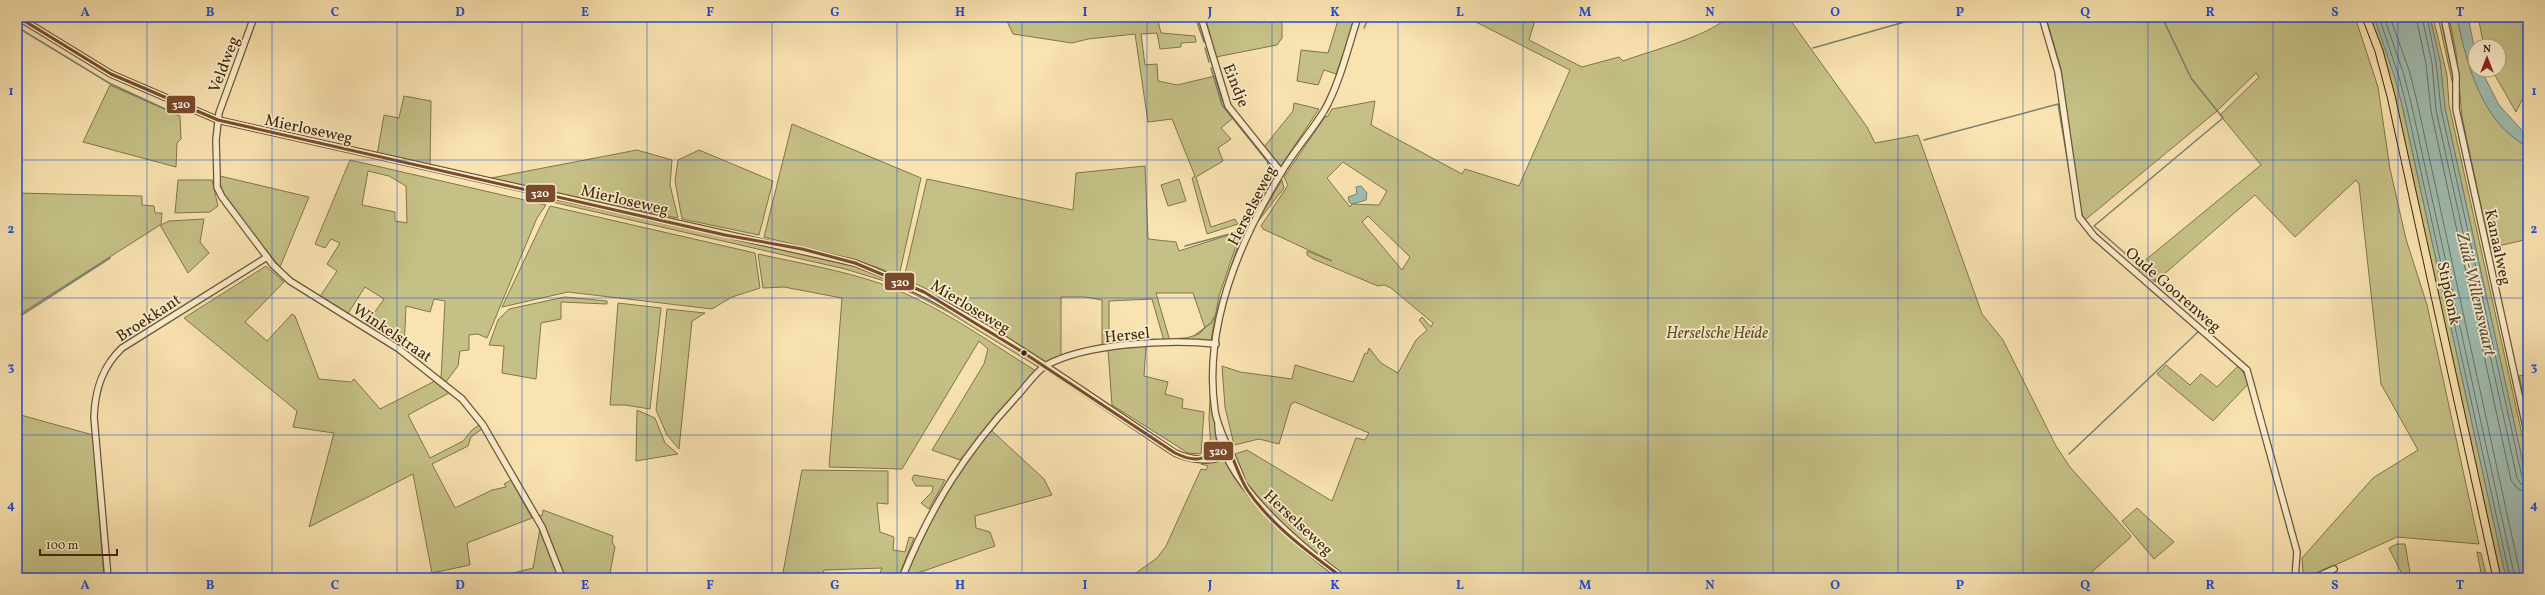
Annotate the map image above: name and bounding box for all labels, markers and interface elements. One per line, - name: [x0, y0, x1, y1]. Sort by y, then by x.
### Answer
- text: A: [80, 4, 90, 22]
- text: B: [206, 4, 215, 22]
- text: C: [331, 4, 339, 22]
- text: D: [455, 4, 465, 22]
- text: E: [581, 4, 589, 22]
- text: F: [706, 4, 714, 22]
- text: G: [830, 4, 840, 22]
- text: H: [955, 4, 965, 22]
- text: I: [1083, 4, 1088, 22]
- text: J: [1207, 4, 1213, 22]
- text: K: [1330, 4, 1340, 22]
- text: L: [1456, 4, 1464, 22]
- text: M: [1579, 4, 1592, 22]
- text: N: [1705, 4, 1715, 22]
- text: O: [1830, 4, 1840, 22]
- text: P: [1956, 4, 1964, 22]
- text: Q: [2080, 4, 2091, 22]
- text: R: [2205, 4, 2215, 22]
- text: S: [2331, 4, 2339, 22]
- text: T: [2456, 4, 2465, 22]
- street label: Veldweg: [204, 33, 246, 96]
- north arrow: [2467, 38, 2507, 78]
- text: N: [2483, 42, 2491, 57]
- street label: Eindje: [1216, 61, 1254, 111]
- text: 1: [8, 83, 14, 101]
- text: 1: [2531, 83, 2537, 101]
- line badge: 320: [166, 95, 196, 114]
- text: 320: [172, 98, 190, 113]
- street label: Mierloseweg: [262, 110, 355, 150]
- street label: Herselseweg: [1223, 162, 1283, 250]
- street label: Mierloseweg: [578, 180, 671, 222]
- line badge: 320: [525, 184, 556, 203]
- text: 320: [531, 187, 549, 202]
- street label: Kanaalweg: [2478, 207, 2516, 287]
- text: 2: [8, 221, 15, 239]
- text: 2: [2531, 221, 2538, 239]
- water label: Zuid-Willemsvaart: [2450, 229, 2501, 359]
- street label: Oude Goorenweg: [2120, 243, 2225, 338]
- street label: Stipdonk: [2431, 260, 2466, 327]
- line badge: 320: [884, 272, 915, 291]
- street label: Mierloseweg: [926, 275, 1014, 340]
- text: 320: [891, 276, 909, 291]
- street label: Broekkant: [112, 289, 186, 348]
- street label: Winkelstraat: [348, 299, 436, 369]
- street label: Hersel: [1103, 323, 1151, 349]
- park label: Herselsche Heide: [1666, 323, 1768, 345]
- unlabelled marker: [1019, 348, 1029, 358]
- text: 3: [8, 359, 15, 377]
- text: 3: [2531, 359, 2538, 377]
- line badge: 320: [1203, 441, 1234, 461]
- text: 320: [1209, 445, 1227, 460]
- street label: Herselseweg: [1258, 485, 1337, 561]
- text: 4: [7, 497, 15, 515]
- text: 4: [2530, 497, 2538, 515]
- scale bar: [40, 531, 117, 557]
- text: 100 m: [46, 538, 79, 554]
- text: A: [80, 577, 90, 595]
- text: B: [206, 577, 215, 595]
- text: C: [331, 577, 339, 595]
- text: D: [455, 577, 465, 595]
- text: E: [581, 577, 589, 595]
- text: F: [706, 577, 714, 595]
- text: G: [830, 577, 840, 595]
- text: H: [955, 577, 965, 595]
- text: I: [1083, 577, 1088, 595]
- text: J: [1207, 577, 1213, 595]
- text: K: [1330, 577, 1340, 595]
- text: L: [1456, 577, 1464, 595]
- text: M: [1579, 577, 1592, 595]
- text: N: [1705, 577, 1715, 595]
- text: O: [1830, 577, 1840, 595]
- text: P: [1956, 577, 1964, 595]
- text: Q: [2080, 577, 2091, 595]
- text: R: [2205, 577, 2215, 595]
- text: S: [2331, 577, 2339, 595]
- text: T: [2456, 577, 2465, 595]

